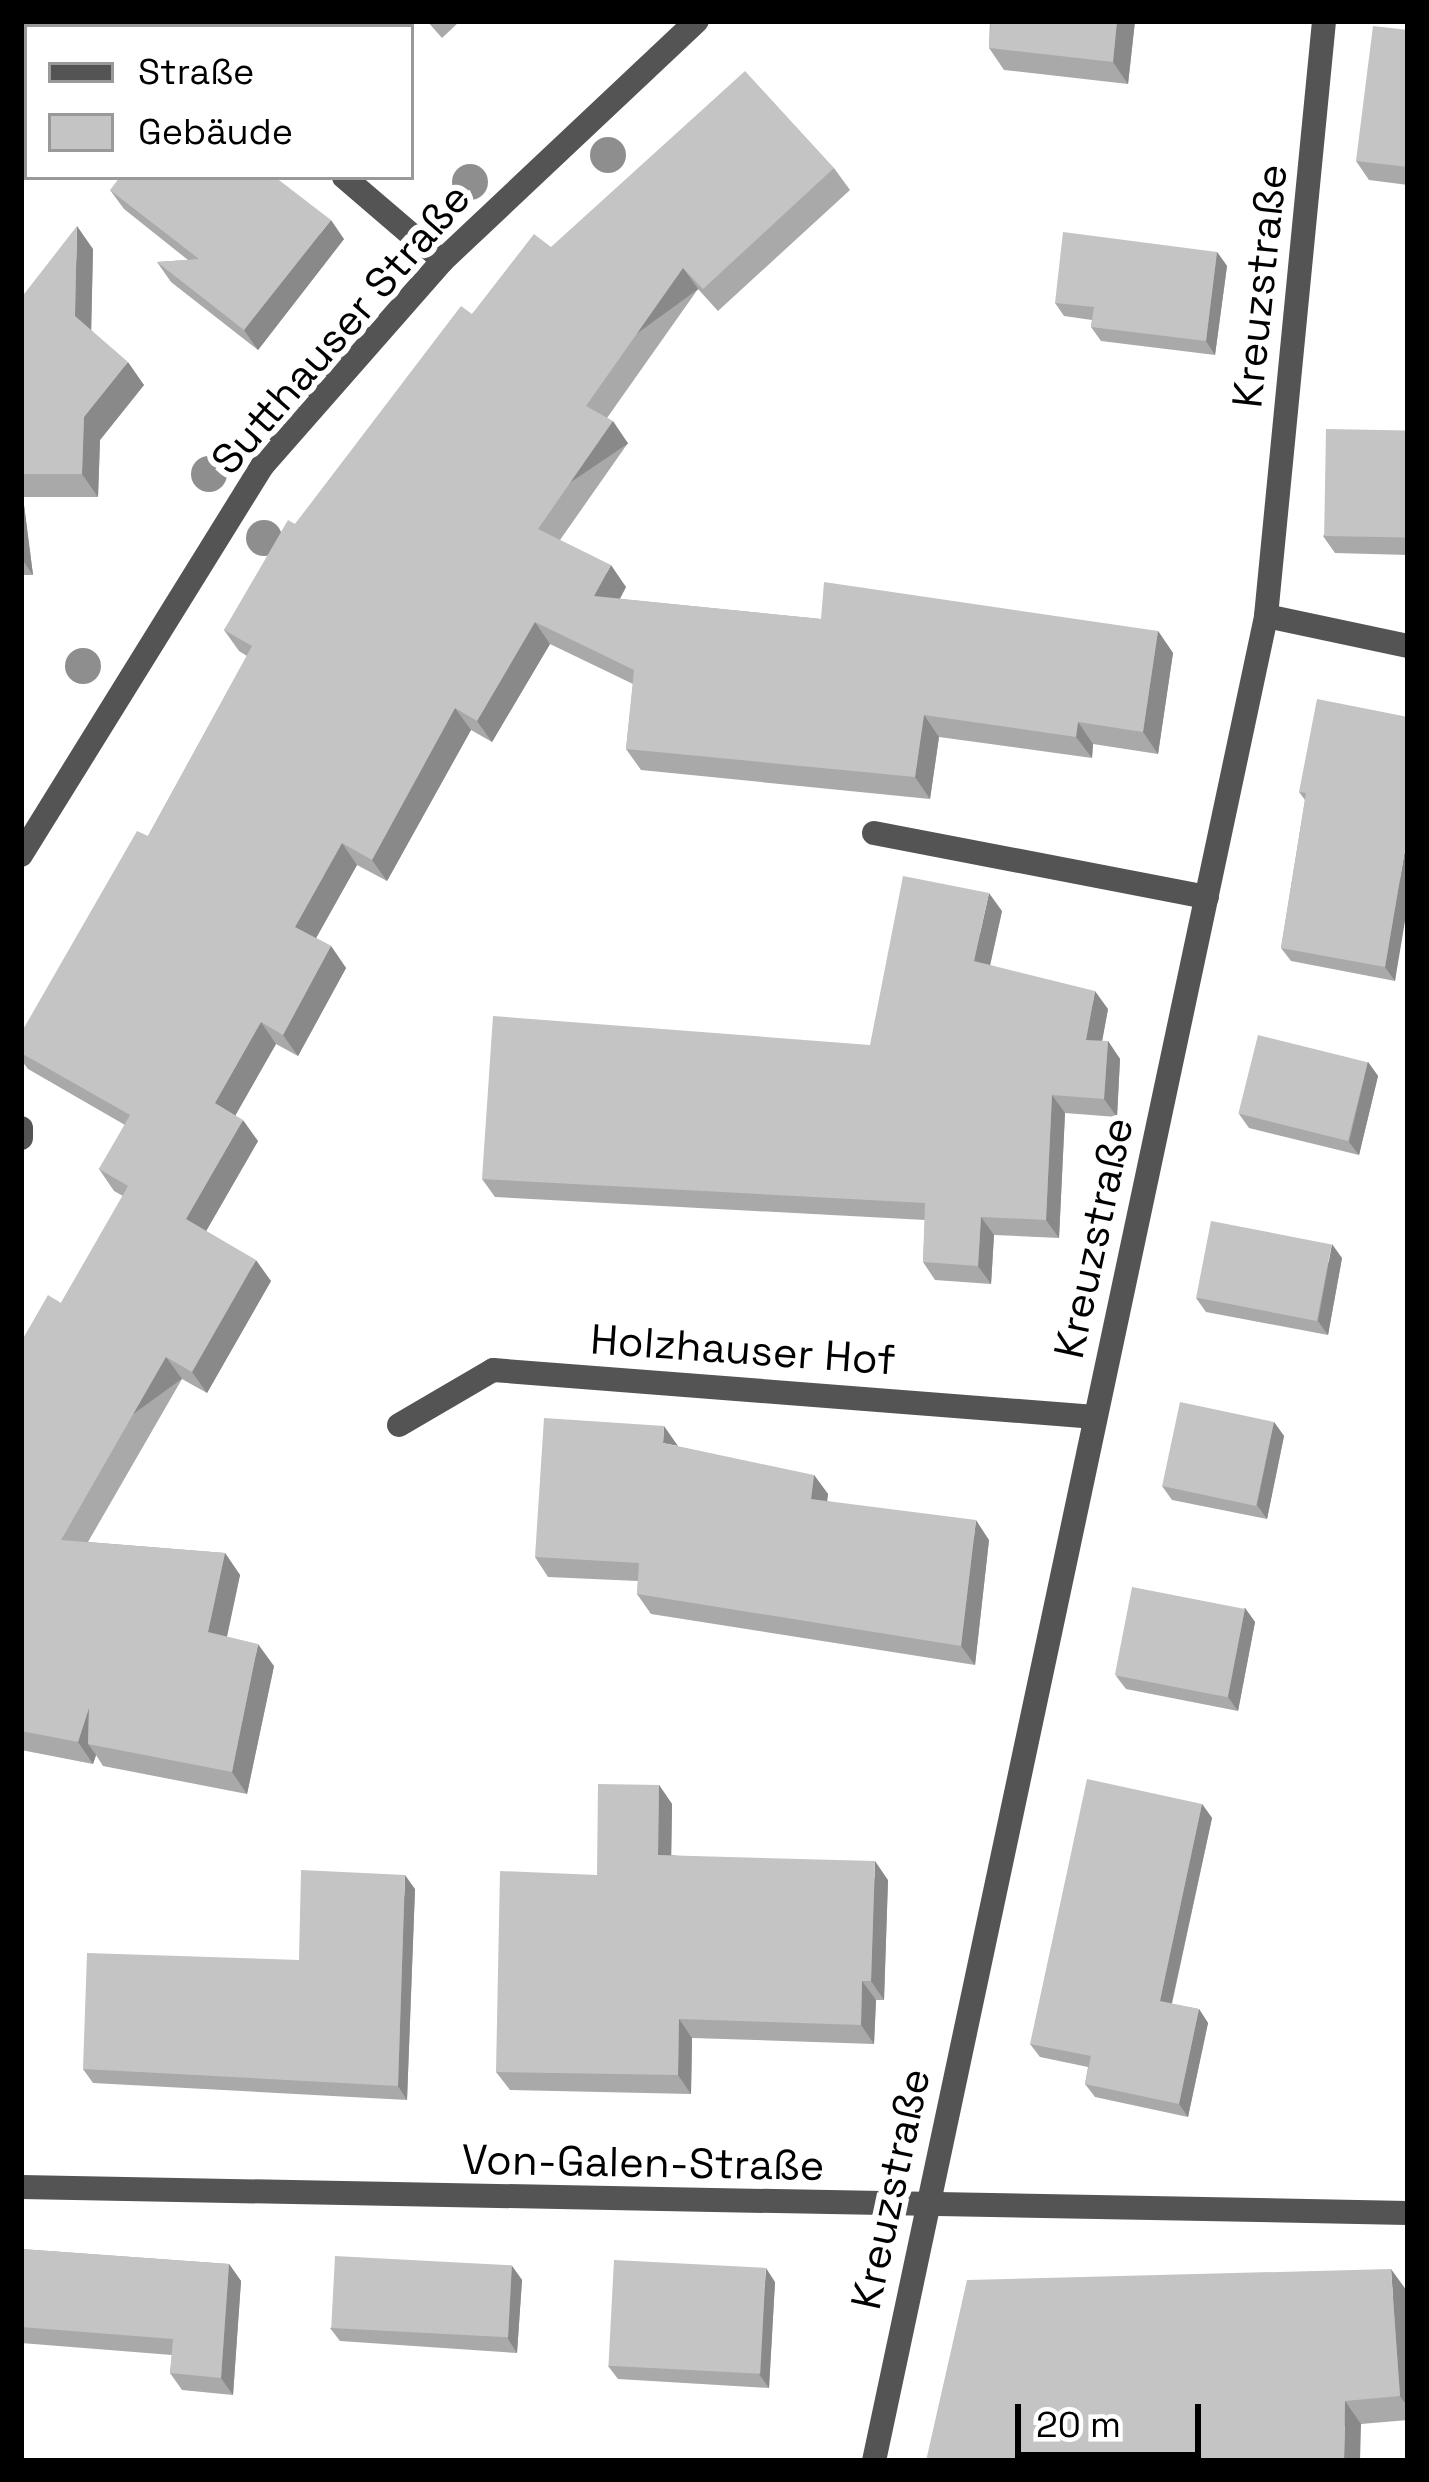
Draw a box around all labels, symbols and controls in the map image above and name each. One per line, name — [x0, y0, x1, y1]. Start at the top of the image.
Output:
legend — [24, 24, 414, 180]
text: Straße — [138, 49, 254, 95]
text: Gebäude — [138, 109, 293, 155]
street label: Kreuzstraße — [1222, 162, 1298, 410]
street label: Sutthauser Straße — [201, 173, 481, 485]
street label: Kreuzstraße — [1044, 1113, 1144, 1363]
street label: Holzhauser Hof — [589, 1314, 897, 1386]
street label: Kreuzstraße — [841, 2064, 941, 2314]
street label: Von-Galen-Straße — [461, 2135, 825, 2191]
scale bar — [1021, 2380, 1207, 2454]
text: 20 m — [1036, 2402, 1121, 2448]

